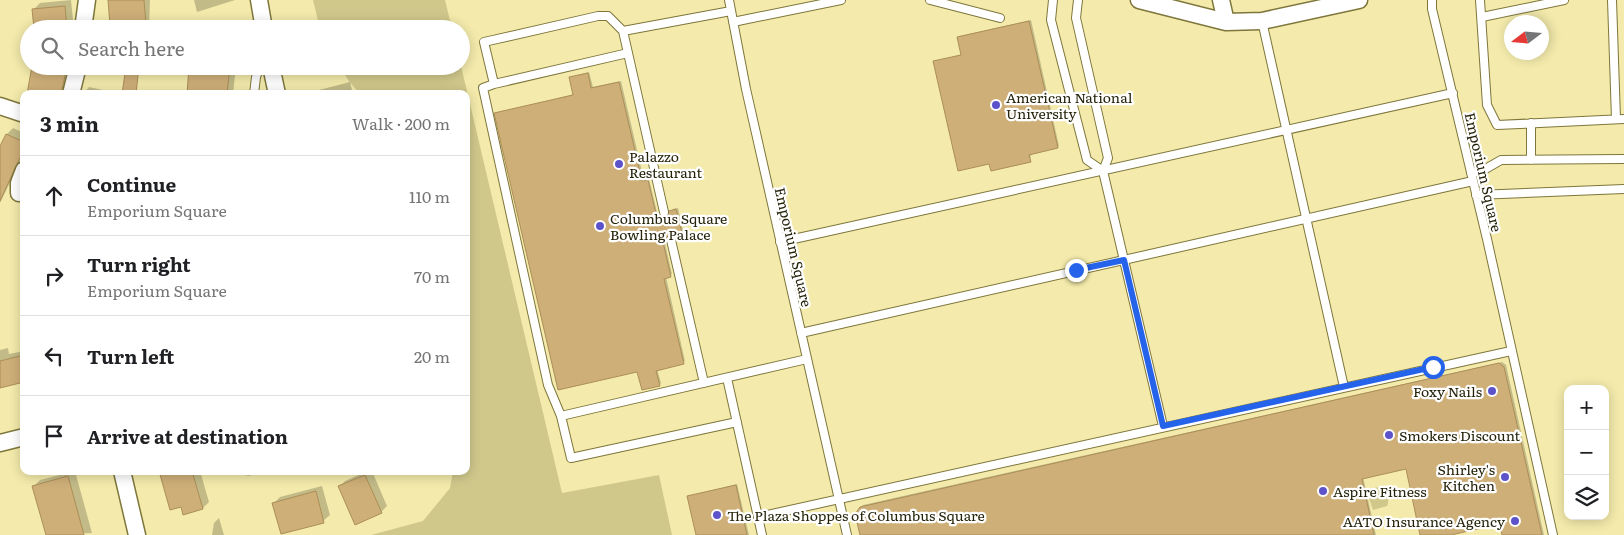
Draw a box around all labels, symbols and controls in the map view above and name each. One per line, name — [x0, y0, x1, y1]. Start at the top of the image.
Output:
north arrow — [1504, 15, 1549, 60]
search box — [20, 20, 470, 75]
icon: search — [38, 34, 66, 62]
text: Search here — [78, 34, 185, 62]
place label: American National University — [1006, 87, 1133, 123]
marker: American National University — [990, 99, 1002, 111]
text: 3 min — [40, 107, 99, 138]
street label: Emporium Square — [1461, 110, 1507, 234]
text: Walk · 200 m — [352, 111, 450, 135]
place label: Palazzo Restaurant — [629, 146, 702, 182]
marker: Palazzo Restaurant — [613, 158, 625, 170]
text: Continue — [87, 170, 176, 198]
icon: ahead — [40, 182, 68, 210]
text: 110 m — [409, 184, 450, 208]
street label: Emporium Square — [771, 185, 817, 309]
text: Emporium Square — [87, 198, 227, 222]
place label: Columbus Square Bowling Palace — [610, 208, 727, 244]
marker: Columbus Square Bowling Palace — [594, 220, 606, 232]
text: Turn right — [87, 250, 191, 278]
route end — [1065, 259, 1088, 282]
icon: right — [40, 262, 68, 290]
text: 70 m — [414, 264, 450, 288]
text: Emporium Square — [87, 278, 227, 302]
icon: left — [40, 342, 68, 370]
text: Turn left — [87, 342, 174, 370]
text: 20 m — [414, 344, 450, 368]
route start — [1422, 356, 1445, 379]
place label: Foxy Nails — [1413, 381, 1482, 401]
marker: Foxy Nails — [1486, 385, 1498, 397]
map controls — [1564, 385, 1609, 520]
button: + — [1564, 385, 1609, 430]
icon: arrive — [40, 422, 68, 450]
text: Arrive at destination — [87, 422, 288, 450]
place label: Smokers Discount — [1399, 425, 1521, 445]
marker: Smokers Discount — [1383, 429, 1395, 441]
button: − — [1564, 430, 1609, 475]
place label: Shirley's Kitchen — [1437, 459, 1495, 495]
marker: Shirley's Kitchen — [1499, 471, 1511, 483]
button: layers — [1564, 475, 1609, 520]
place label: Aspire Fitness — [1333, 481, 1427, 501]
marker: Aspire Fitness — [1317, 485, 1329, 497]
place label: The Plaza Shoppes of Columbus Square — [727, 505, 985, 525]
marker: The Plaza Shoppes of Columbus Square — [711, 509, 723, 521]
place label: AATO Insurance Agency — [1343, 511, 1506, 531]
marker: AATO Insurance Agency — [1509, 515, 1521, 527]

